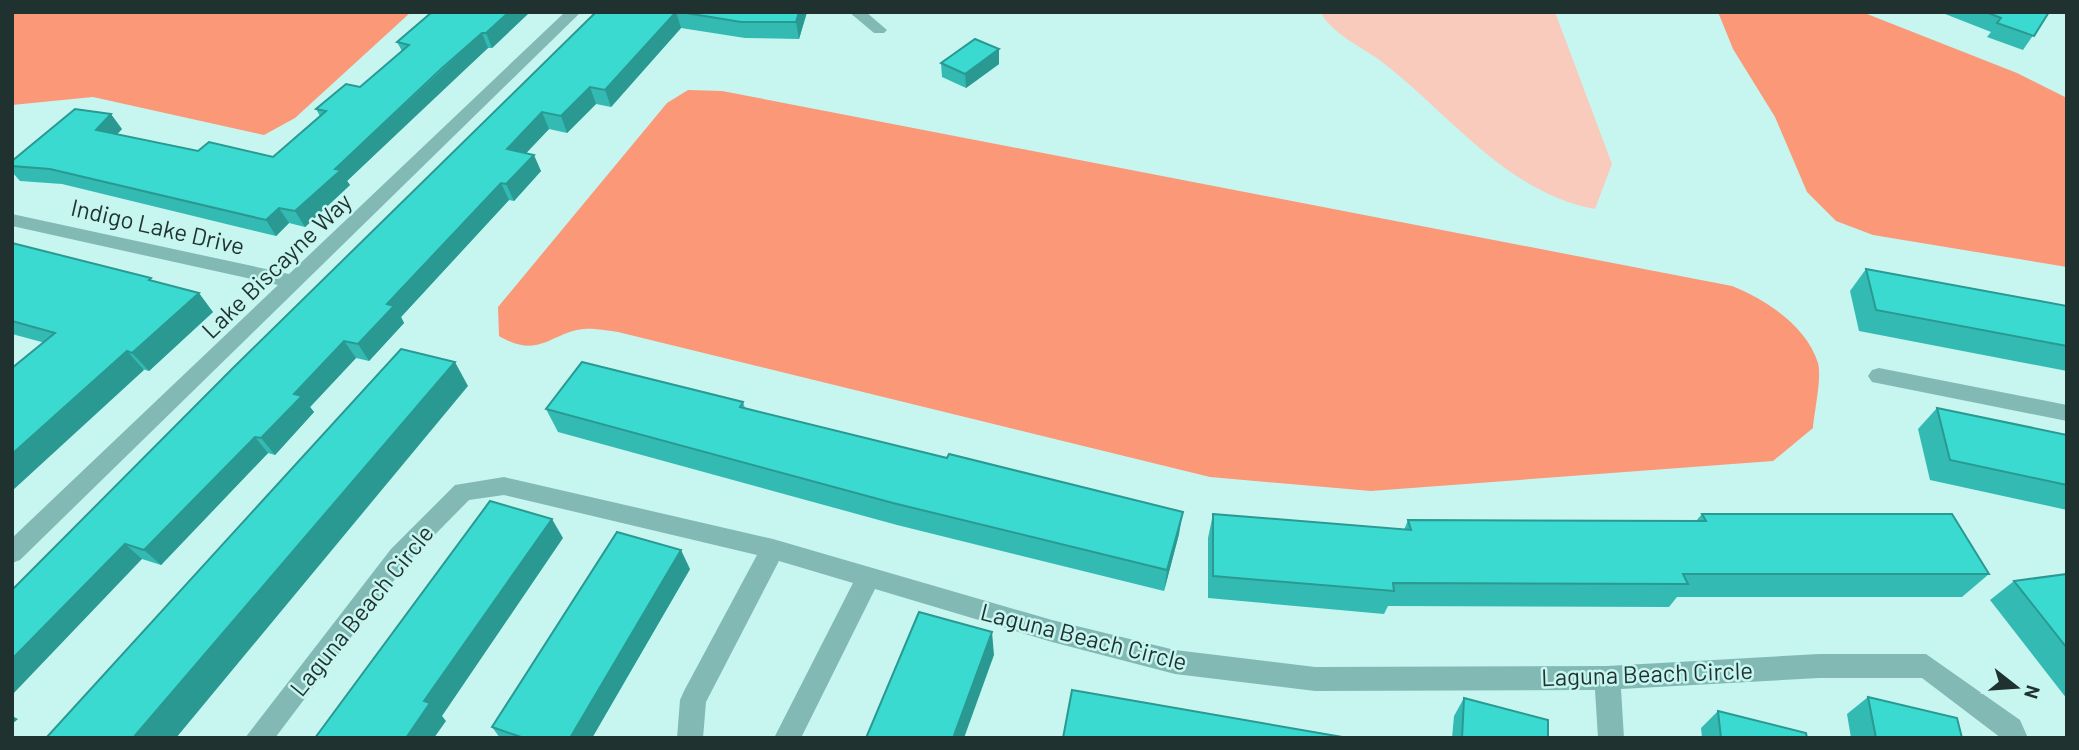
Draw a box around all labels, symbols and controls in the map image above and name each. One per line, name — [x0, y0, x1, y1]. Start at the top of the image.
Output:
street label: Lake Biscayne Way — [195, 186, 357, 344]
street label: Indigo Lake Drive — [68, 192, 248, 260]
street label: Laguna Beach Circle — [283, 519, 439, 701]
street label: Laguna Beach Circle — [978, 596, 1190, 676]
north arrow — [1981, 652, 2051, 722]
street label: Laguna Beach Circle — [1541, 655, 1753, 691]
text: N — [2020, 683, 2046, 702]

